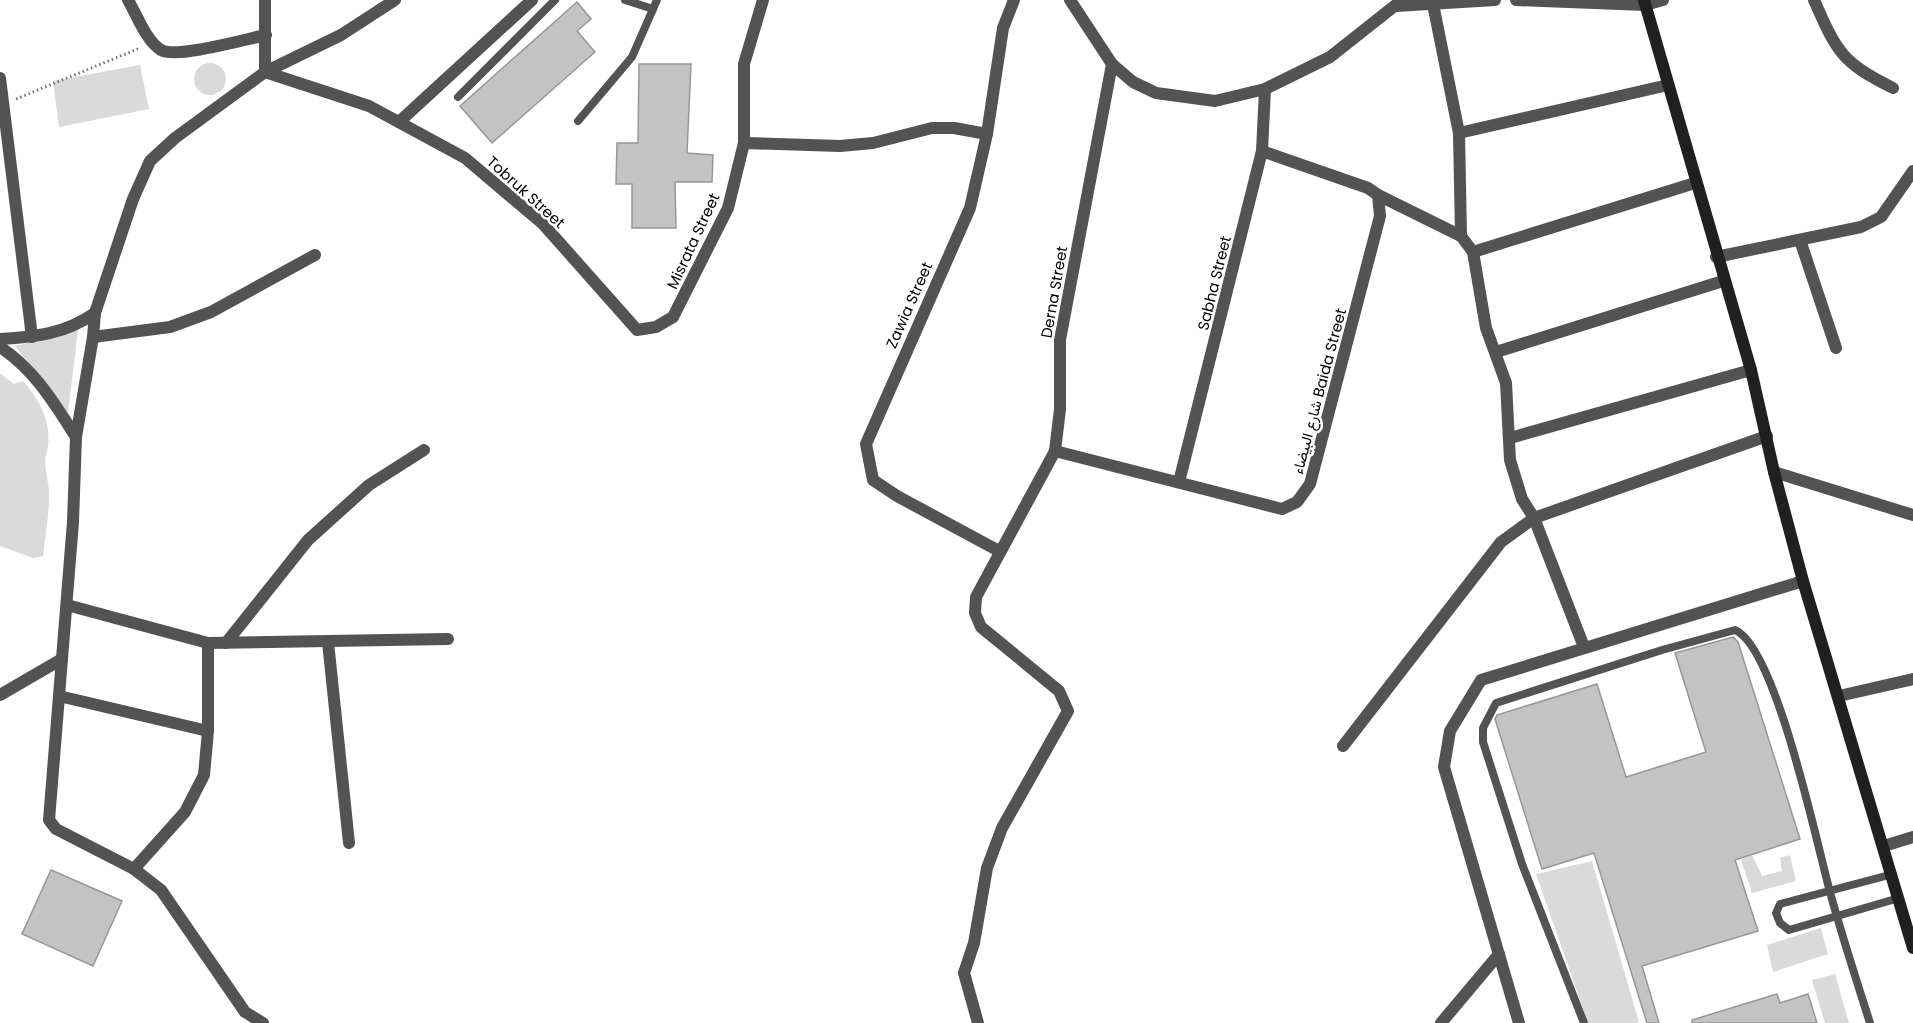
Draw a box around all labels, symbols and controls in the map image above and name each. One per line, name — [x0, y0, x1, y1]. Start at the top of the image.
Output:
street label: Tobruk Street — [482, 151, 570, 233]
street label: Misrata Street — [662, 190, 724, 292]
street label: Sabha Street — [1192, 234, 1236, 332]
street label: Derna Street — [1036, 244, 1072, 340]
street label: Zawia Street — [881, 259, 937, 351]
street label: شارع البيضاء Baida Street — [1287, 306, 1352, 476]

